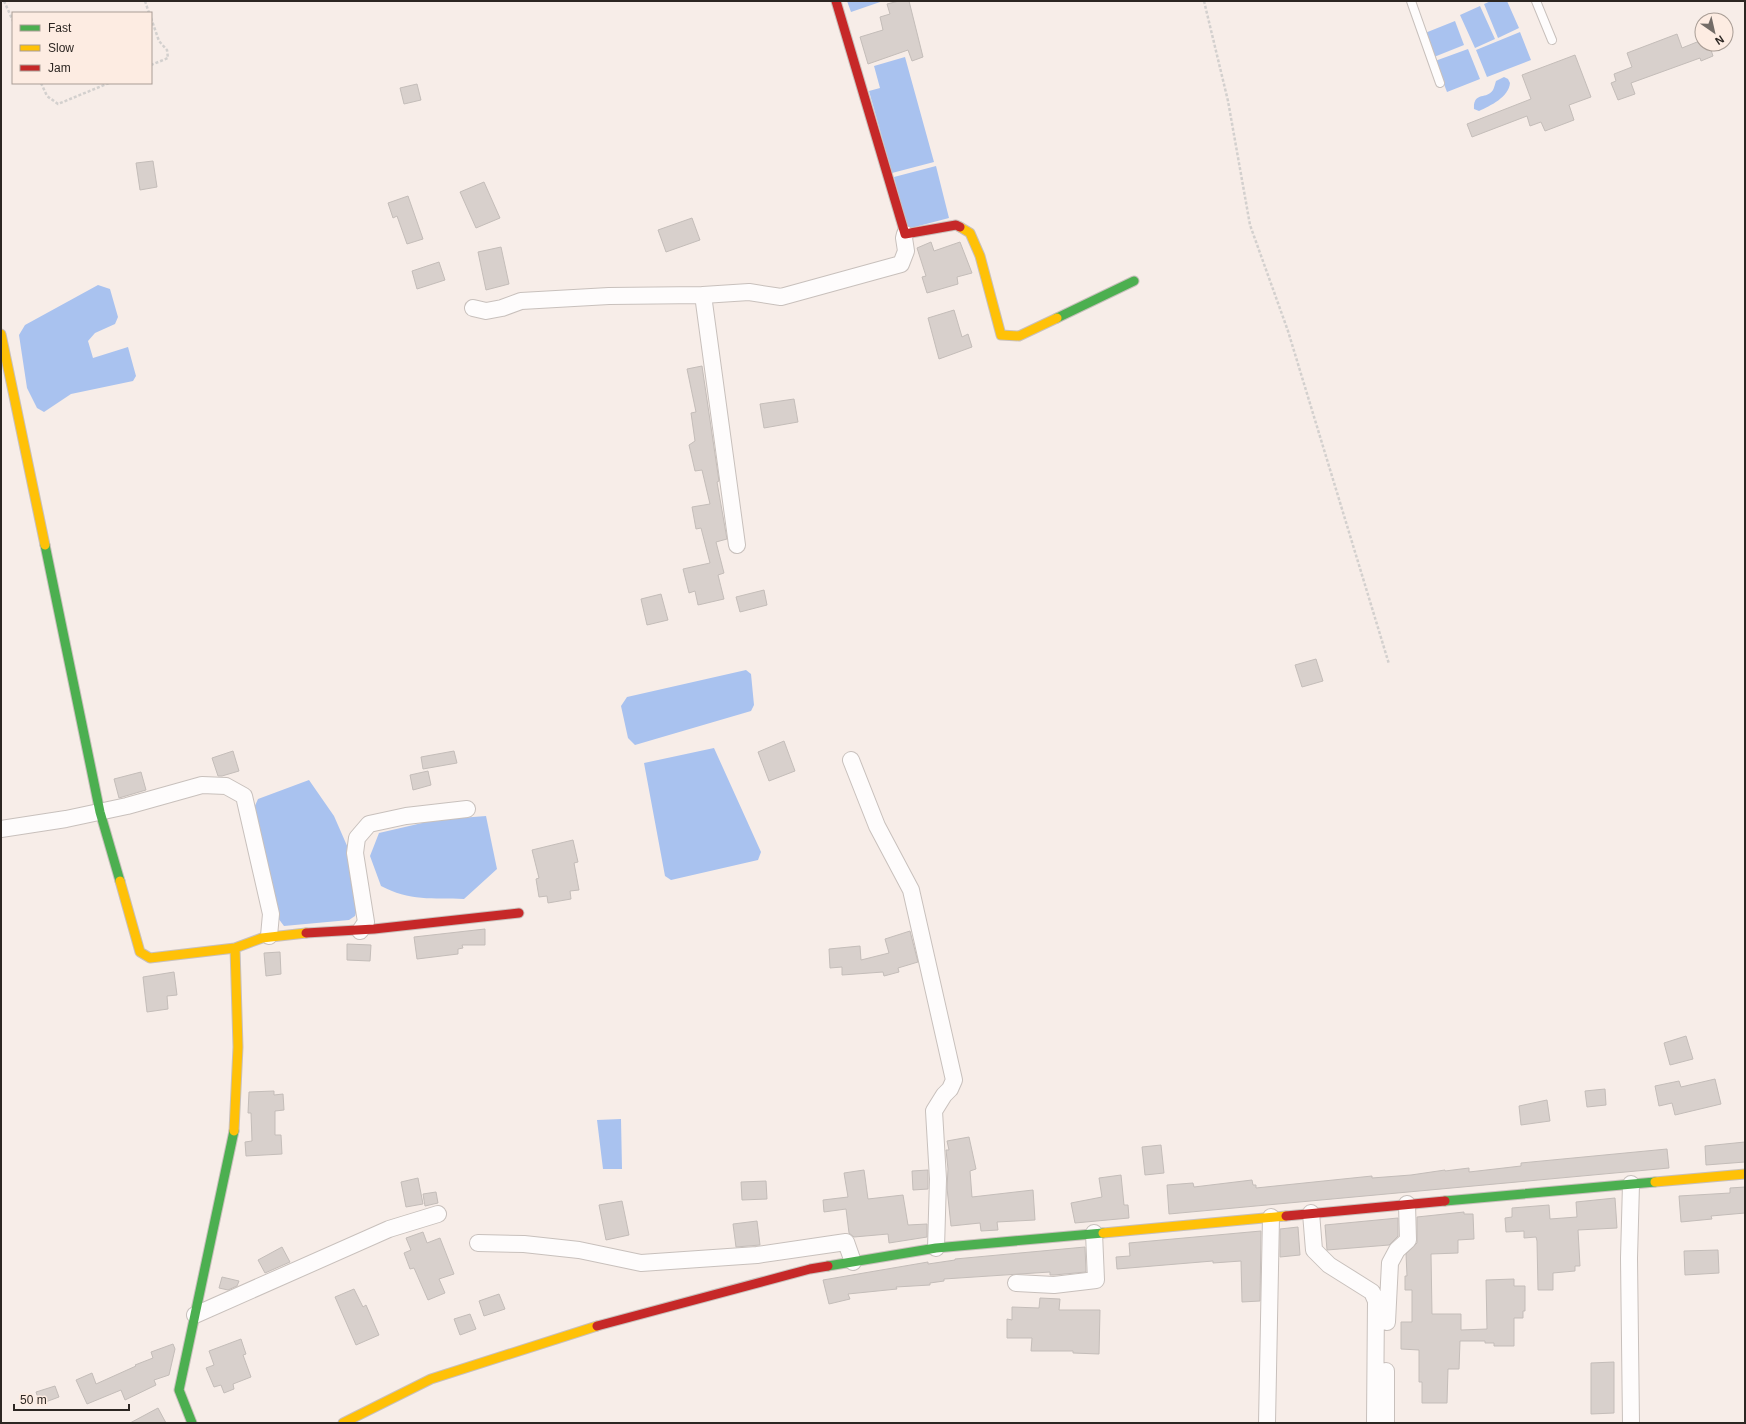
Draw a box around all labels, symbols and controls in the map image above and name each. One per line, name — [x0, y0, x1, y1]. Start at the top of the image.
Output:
legend — [12, 12, 152, 84]
north arrow — [1694, 12, 1734, 52]
text: Fast — [48, 21, 72, 35]
text: N — [1713, 33, 1726, 48]
text: Slow — [48, 41, 74, 55]
text: Jam — [48, 61, 71, 75]
scale bar — [14, 1386, 129, 1412]
text: 50 m — [20, 1393, 47, 1407]

